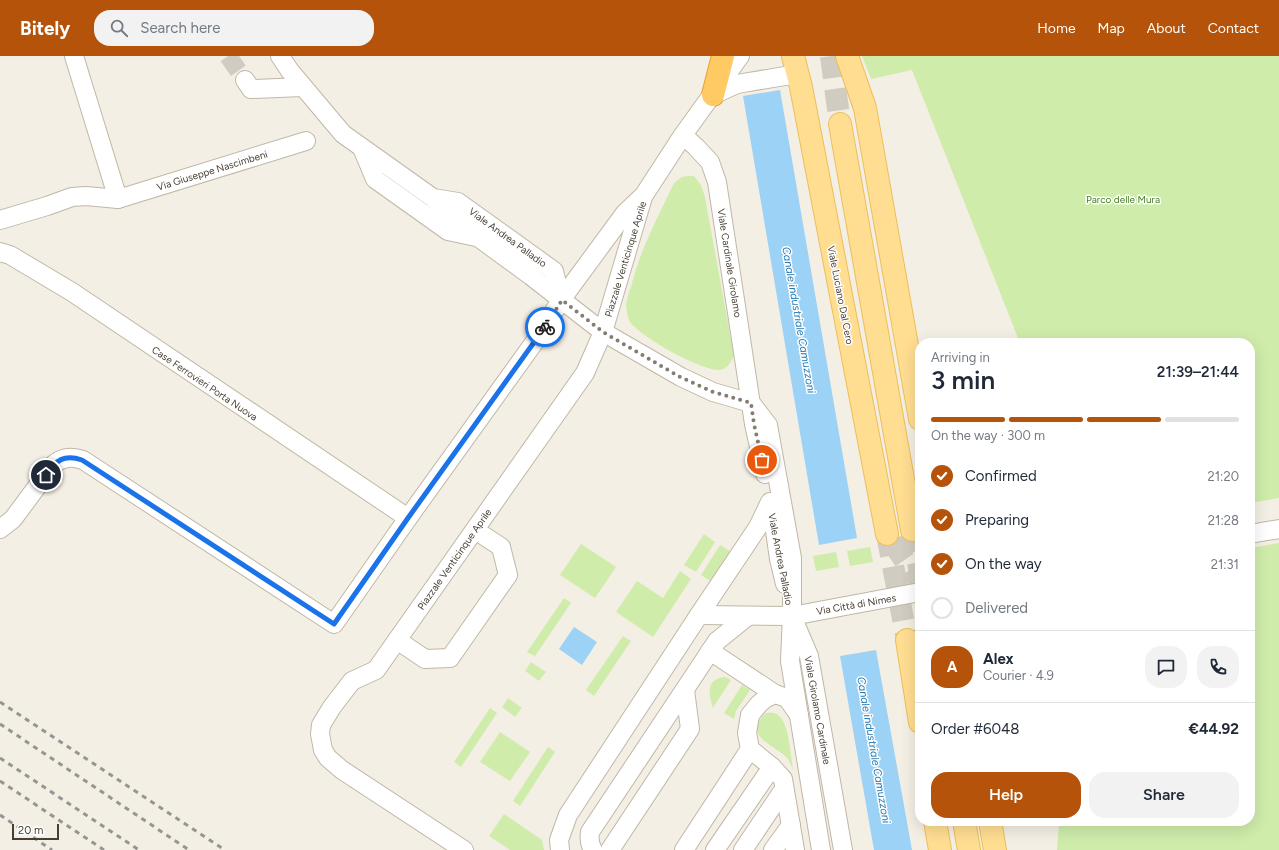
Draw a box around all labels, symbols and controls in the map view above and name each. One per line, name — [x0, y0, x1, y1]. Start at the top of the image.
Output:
search box — [94, 10, 374, 46]
text: Bitely — [20, 17, 70, 40]
icon: search — [108, 17, 130, 39]
text: Search here — [140, 19, 220, 37]
text: Home — [1037, 20, 1076, 37]
text: Map — [1098, 20, 1125, 37]
text: About — [1147, 20, 1186, 37]
text: Contact — [1208, 20, 1259, 37]
street label: Via Giuseppe Nascimbeni — [155, 147, 269, 194]
park label: Parco delle Mura — [1086, 193, 1160, 206]
street label: Piazzale Venticinque Aprile — [602, 199, 649, 319]
street label: Viale Andrea Palladio — [466, 205, 549, 270]
street label: Viale Cardinale Girolamo — [714, 208, 745, 319]
street label: Viale Luciano Dal Cero — [825, 245, 857, 346]
water label: Canale industriale Camuzzoni — [779, 246, 818, 395]
courier — [525, 307, 565, 347]
icon: bike — [534, 316, 556, 338]
street label: Case Ferrovieri Porta Nuova — [149, 343, 260, 424]
text: Arriving in — [931, 350, 990, 365]
text: 21:39–21:44 — [1157, 363, 1239, 381]
text: 3 min — [931, 364, 995, 396]
text: On the way · 300 m — [931, 428, 1045, 443]
pin — [745, 443, 779, 477]
icon: bag — [751, 449, 773, 471]
pin — [29, 458, 63, 492]
icon: home — [35, 464, 57, 486]
icon: check — [931, 465, 953, 487]
text: Confirmed — [965, 467, 1037, 485]
text: 21:20 — [1207, 469, 1239, 484]
street label: Piazzale Venticinque Aprile — [415, 506, 495, 612]
icon: check — [931, 509, 953, 531]
text: Preparing — [965, 511, 1029, 529]
street label: Viale Andrea Palladio — [765, 512, 796, 606]
text: 21:28 — [1208, 513, 1239, 528]
icon: check — [931, 553, 953, 575]
text: On the way — [965, 555, 1042, 573]
text: 21:31 — [1211, 557, 1239, 572]
street label: Via Città di Nimes — [815, 591, 897, 618]
text: Delivered — [965, 599, 1028, 617]
button: chat — [1145, 646, 1187, 688]
button: phone — [1197, 646, 1239, 688]
text: Alex — [983, 650, 1013, 668]
street label: Viale Girolamo Cardinale — [802, 655, 834, 766]
text: A — [947, 658, 957, 676]
text: Courier · 4.9 — [983, 668, 1054, 683]
water label: Canale industriale Camuzzoni — [854, 676, 893, 825]
text: Order #6048 — [931, 720, 1020, 738]
text: €44.92 — [1188, 720, 1239, 738]
button: Help — [931, 772, 1081, 818]
button: Share — [1089, 772, 1239, 818]
scale bar — [12, 822, 59, 841]
text: 20 m — [18, 824, 43, 837]

